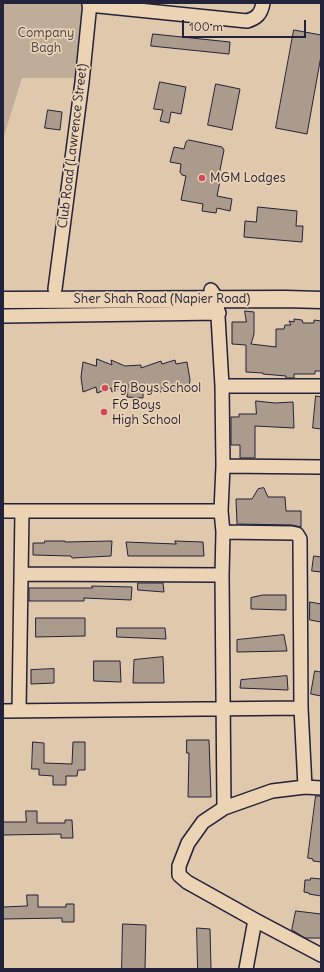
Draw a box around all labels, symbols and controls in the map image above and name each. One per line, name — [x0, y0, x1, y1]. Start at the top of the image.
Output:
scale bar — [184, 12, 308, 38]
text: 100 m — [189, 19, 223, 34]
park label: Company Bagh — [18, 25, 74, 56]
street label: Club Road (Lawrence Street) — [55, 63, 91, 229]
place label: MGM Lodges — [210, 170, 286, 186]
marker: MGM Lodges — [197, 173, 207, 183]
street label: Sher Shah Road (Napier Road) — [74, 291, 250, 307]
place label: Fg Boys School — [113, 380, 201, 396]
marker: Fg Boys School — [100, 383, 110, 393]
place label: FG Boys High School — [112, 397, 181, 428]
marker: FG Boys High School — [99, 407, 109, 417]

